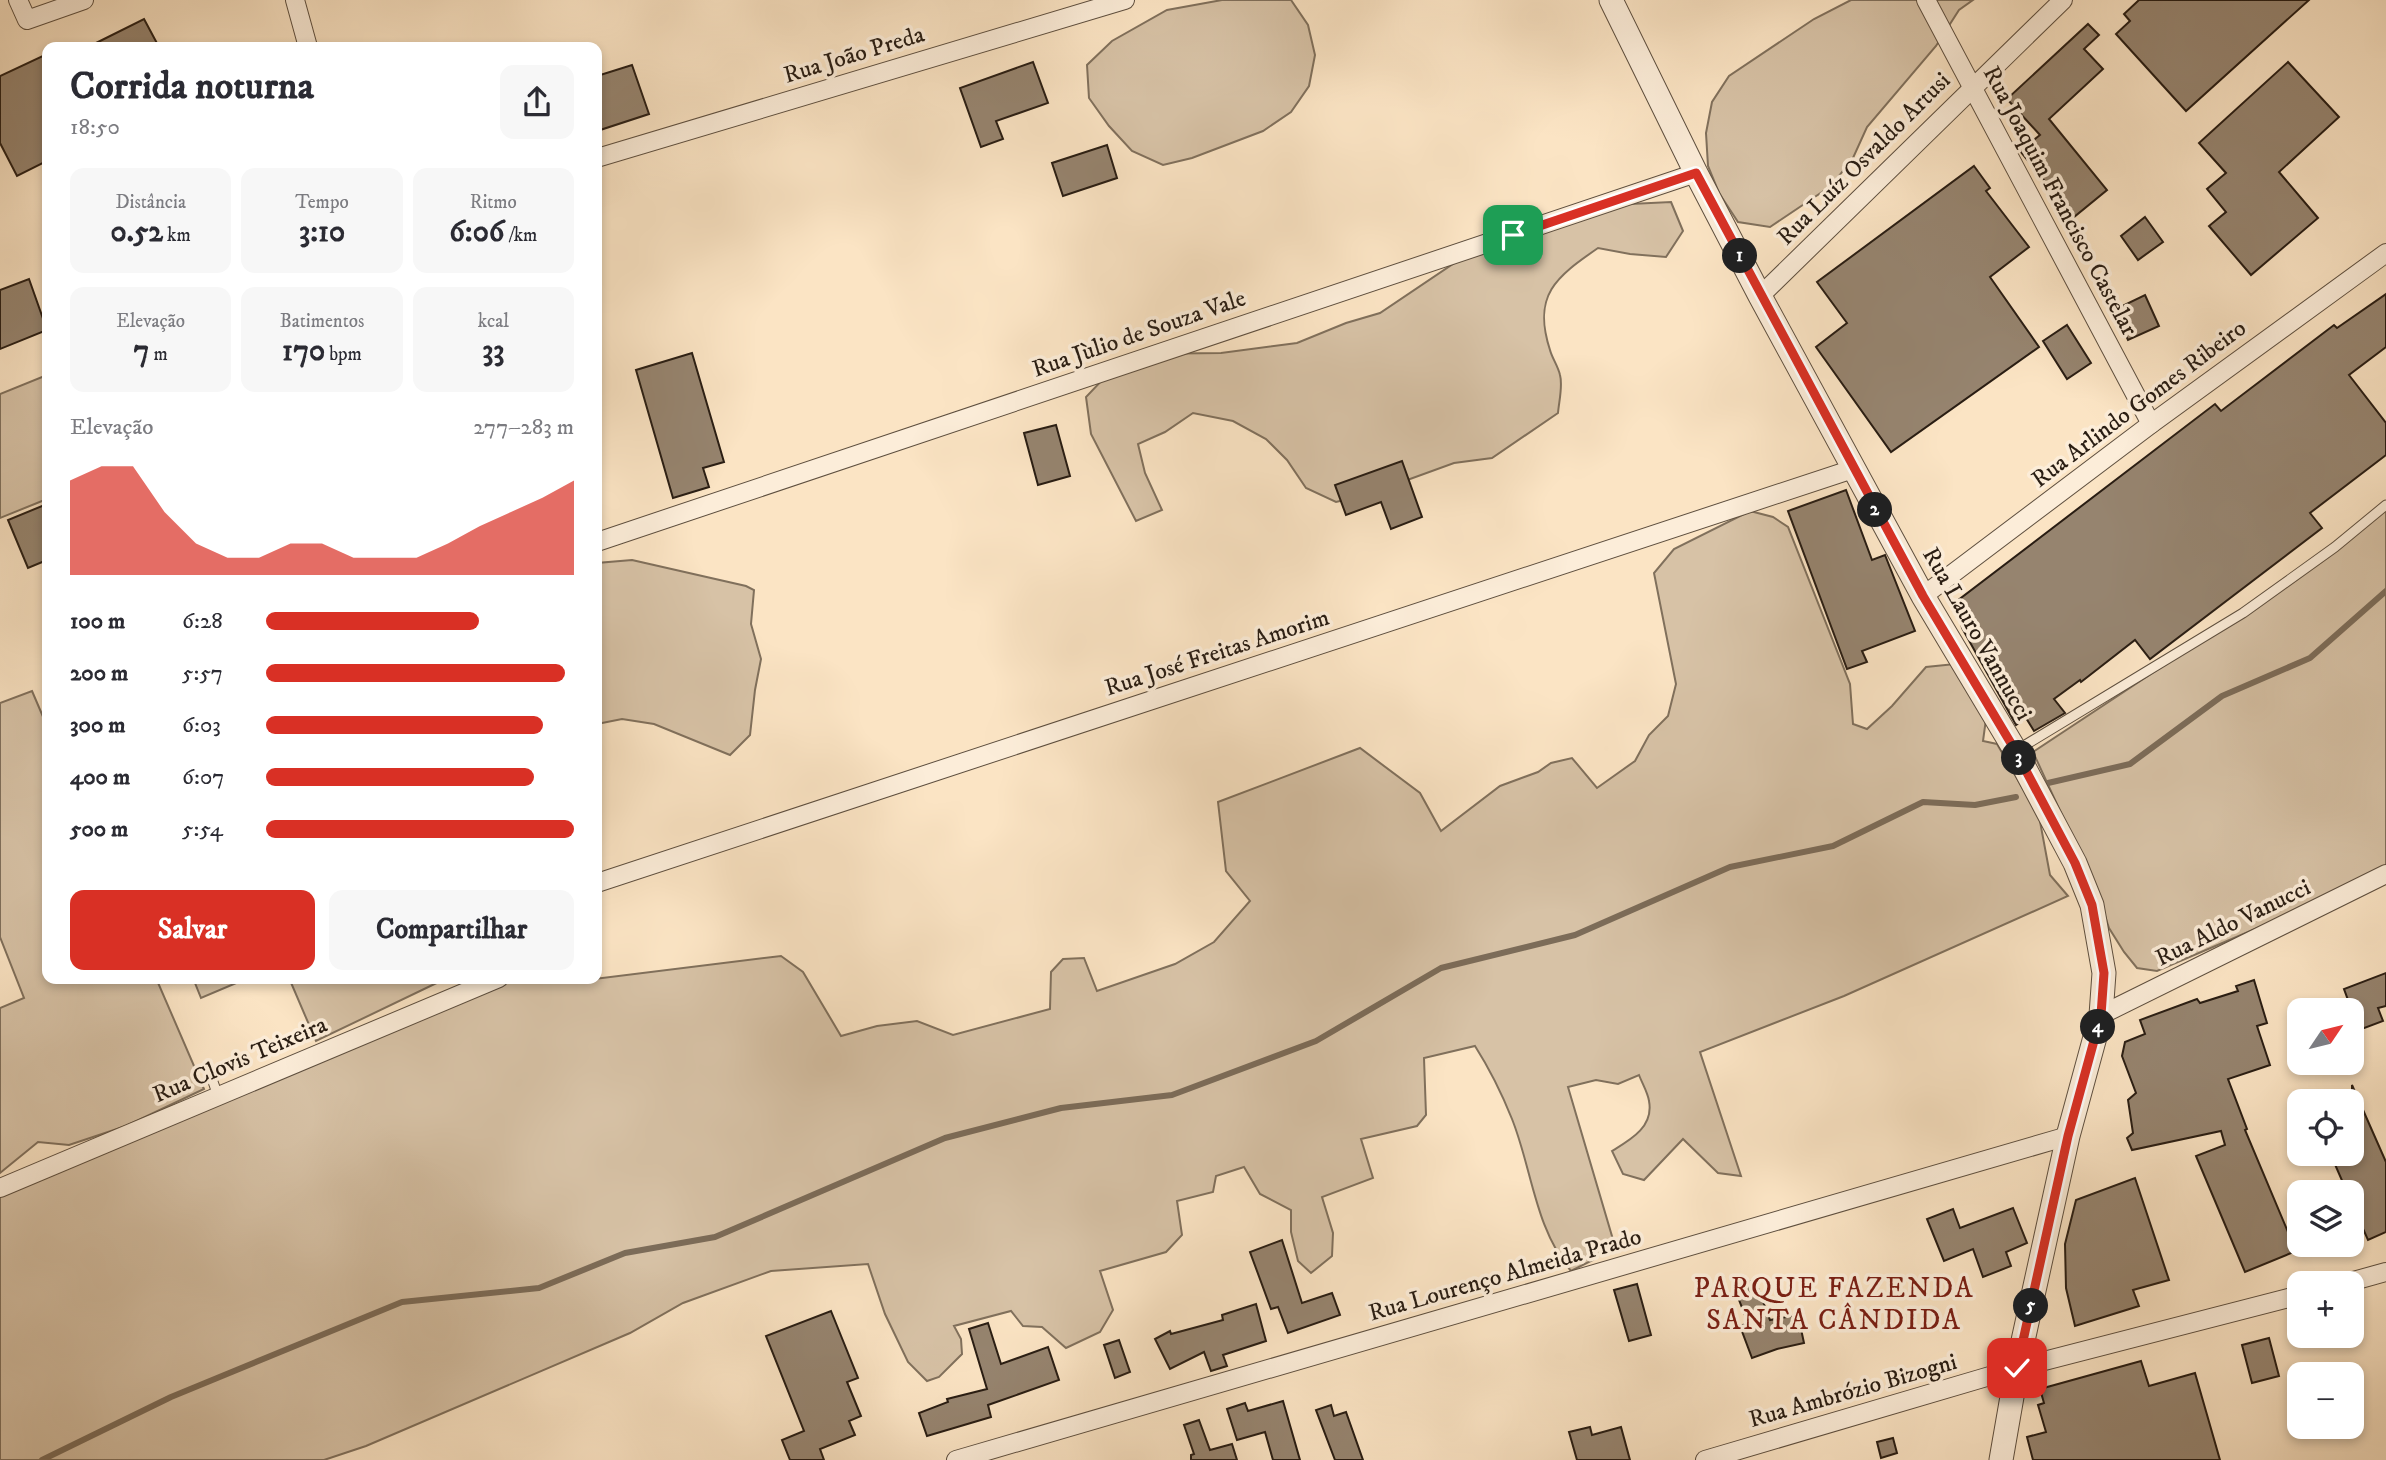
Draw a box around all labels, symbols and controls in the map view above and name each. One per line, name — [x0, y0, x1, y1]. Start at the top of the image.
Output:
street label: Rua João Preda — [780, 19, 929, 91]
street label: Rua Joaquim Francisco Castelar — [1976, 61, 2144, 341]
text: Corrida noturna — [70, 63, 314, 111]
button: share — [500, 65, 574, 139]
street label: Rua Luíz Osvaldo Artusi — [1771, 66, 1957, 252]
text: 18:50 — [70, 113, 120, 142]
text: Distância — [115, 191, 186, 214]
text: Tempo — [295, 191, 349, 214]
text: Ritmo — [470, 191, 517, 214]
pin — [1483, 205, 1543, 265]
text: 0.52 — [111, 214, 163, 251]
text: 3:10 — [299, 214, 345, 251]
text: 6:06 — [449, 214, 504, 251]
icon: arrive — [1494, 216, 1532, 254]
text: km — [163, 224, 191, 247]
text: /km — [504, 224, 537, 247]
pin: 1 — [1722, 238, 1758, 274]
text: 1 — [1736, 244, 1743, 267]
street label: Rua Jùlio de Souza Vale — [1028, 283, 1250, 385]
text: Elevação — [116, 310, 185, 333]
text: Batimentos — [280, 310, 364, 333]
text: kcal — [478, 310, 509, 333]
street label: Rua Arlindo Gomes Ribeiro — [2026, 313, 2252, 495]
text: 7 — [134, 333, 149, 370]
text: 170 — [282, 333, 325, 370]
text: 33 — [482, 333, 505, 370]
text: m — [149, 343, 168, 366]
text: bpm — [325, 343, 362, 366]
text: Elevação — [70, 413, 153, 442]
text: 277–283 m — [473, 413, 574, 442]
pin: 2 — [1857, 492, 1892, 528]
text: 2 — [1870, 498, 1879, 521]
street label: Rua Lauro Vannucci — [1915, 542, 2039, 726]
street label: Rua José Freitas Amorim — [1101, 603, 1333, 703]
text: 100 m — [70, 607, 125, 636]
text: 6:28 — [182, 607, 223, 636]
text: 200 m — [70, 659, 128, 688]
text: 5:57 — [182, 659, 223, 688]
text: 300 m — [70, 711, 126, 740]
text: 6:03 — [182, 711, 221, 740]
pin: 3 — [2002, 740, 2036, 776]
text: 3 — [2015, 746, 2022, 769]
text: 400 m — [70, 763, 130, 792]
text: 6:07 — [182, 763, 224, 792]
text: 500 m — [70, 815, 128, 844]
text: 5:54 — [182, 815, 223, 844]
street label: Rua Aldo Vanucci — [2151, 872, 2315, 974]
button: Salvar — [70, 890, 315, 970]
button: Compartilhar — [329, 890, 574, 970]
north arrow — [2287, 998, 2364, 1074]
map controls — [2287, 998, 2364, 1439]
street label: Rua Clovis Teixeira — [148, 1009, 332, 1110]
pin: 4 — [2080, 1010, 2116, 1044]
text: 4 — [2092, 1015, 2103, 1038]
button: locate — [2287, 1089, 2364, 1166]
button: layers — [2287, 1180, 2364, 1257]
street label: Rua Lourenço Almeida Prado — [1365, 1222, 1645, 1328]
district label: PARQUE FAZENDA SANTA CÂNDIDA — [1693, 1271, 1975, 1338]
button: + — [2287, 1271, 2364, 1348]
pin: 5 — [2014, 1288, 2048, 1324]
text: 5 — [2026, 1294, 2035, 1317]
pin — [1987, 1338, 2047, 1398]
street label: Rua Ambrózio Bizogni — [1746, 1347, 1960, 1435]
icon: check — [1998, 1349, 2036, 1387]
button: − — [2287, 1362, 2364, 1439]

